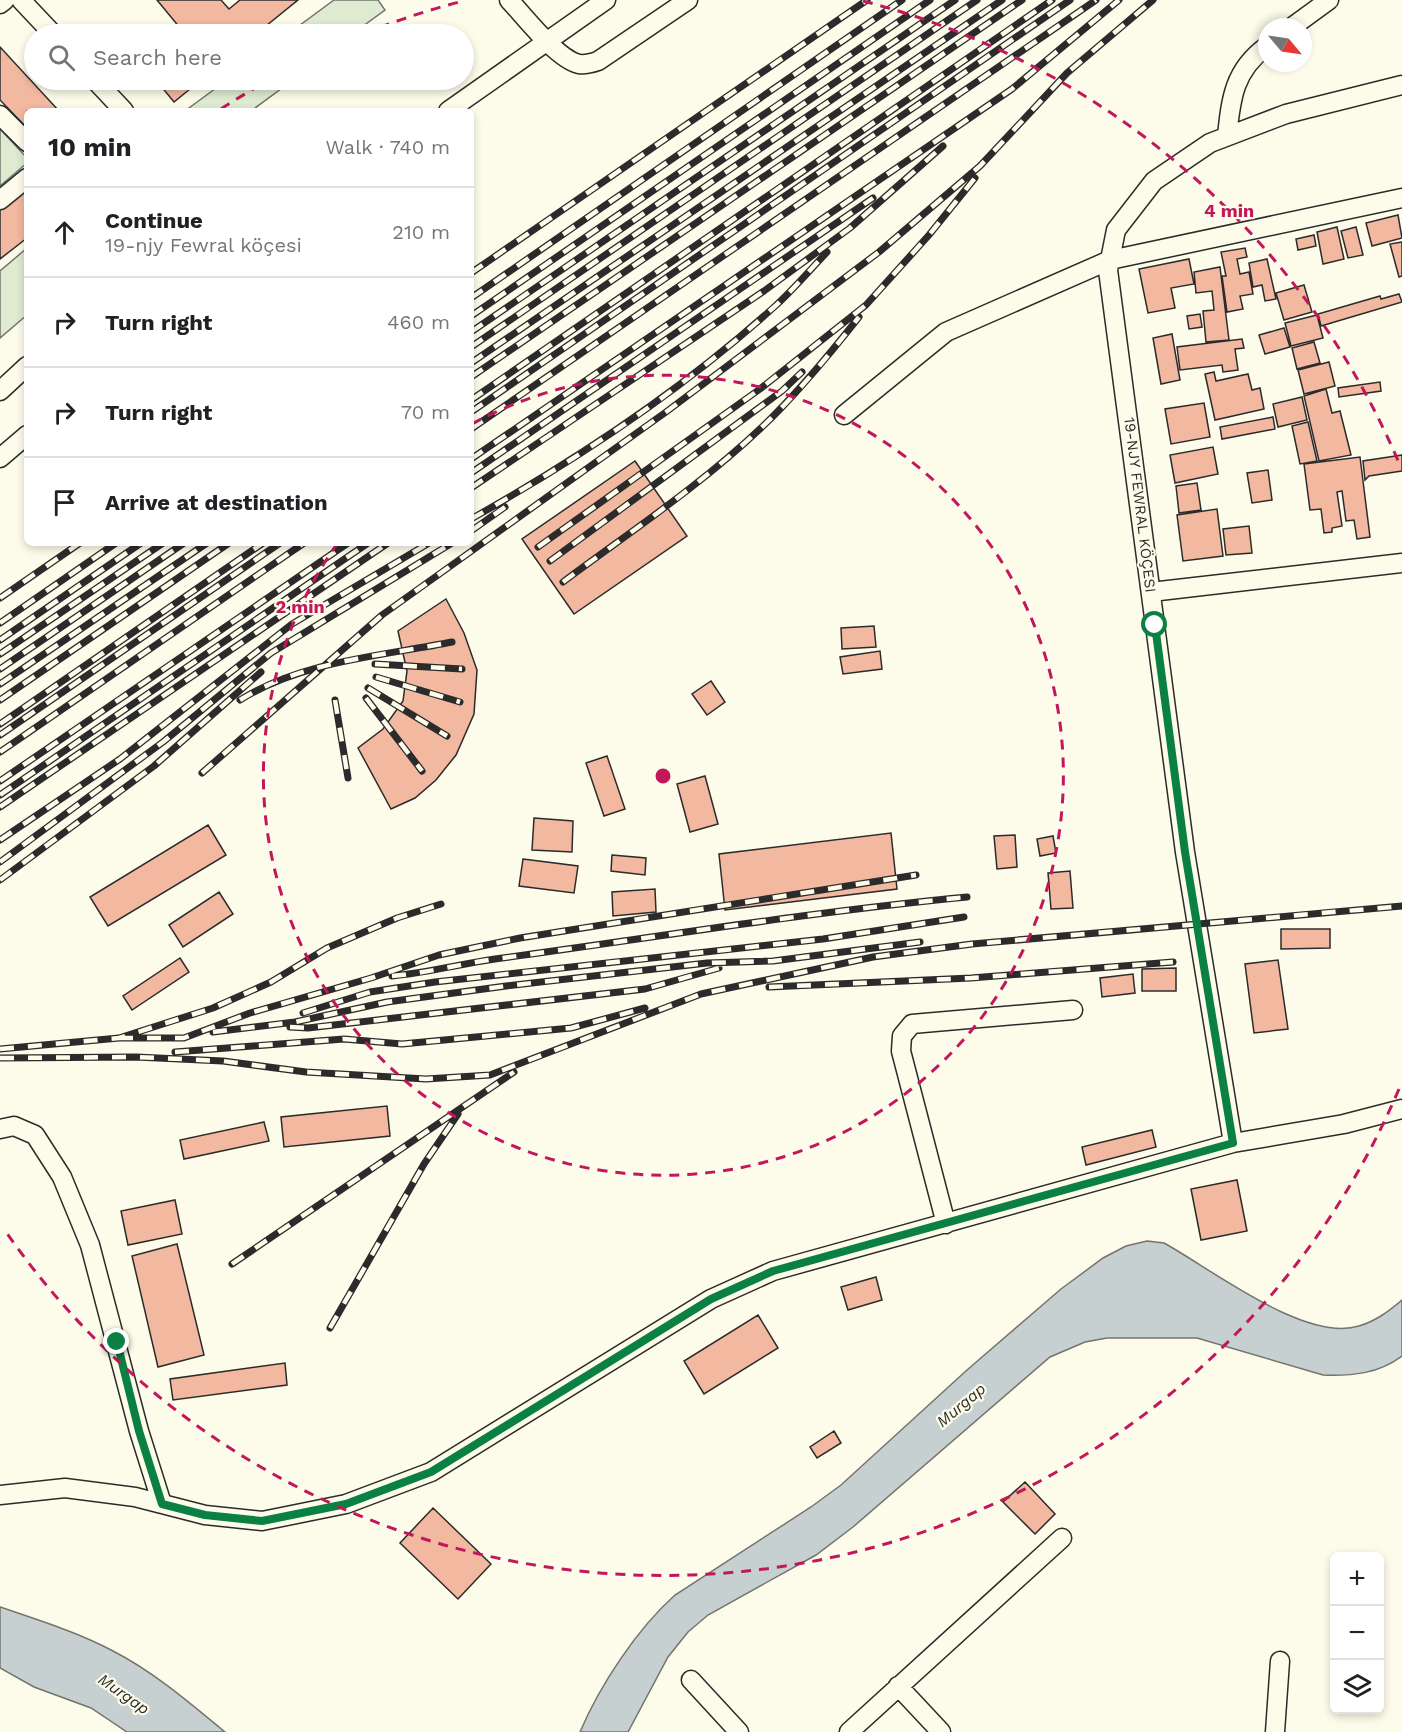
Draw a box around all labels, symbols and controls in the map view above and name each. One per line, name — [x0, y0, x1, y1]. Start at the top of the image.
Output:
north arrow — [1258, 18, 1312, 72]
search box — [24, 24, 474, 90]
icon: search — [45, 41, 78, 74]
text: Search here — [93, 45, 222, 70]
text: 10 min — [48, 132, 132, 162]
text: Walk · 740 m — [325, 135, 450, 159]
text: 4 min — [1204, 200, 1254, 221]
text: Continue — [105, 208, 203, 233]
icon: ahead — [48, 216, 81, 249]
text: 210 m — [392, 220, 450, 244]
text: 19-njy Fewral köçesi — [105, 233, 302, 257]
icon: right — [48, 306, 81, 339]
text: Turn right — [105, 310, 212, 335]
text: 460 m — [387, 310, 450, 334]
icon: right — [48, 396, 81, 429]
text: Turn right — [105, 400, 212, 425]
text: 70 m — [401, 400, 450, 424]
street label: 19-NJY FEWRAL KÖÇESI — [1120, 416, 1160, 594]
icon: arrive — [48, 486, 81, 519]
text: Arrive at destination — [105, 490, 328, 515]
text: 2 min — [275, 596, 325, 617]
route start — [1141, 611, 1167, 637]
centre of rings — [653, 766, 673, 786]
route end — [103, 1328, 129, 1354]
water label: Murgap — [933, 1379, 989, 1431]
map controls — [1330, 1552, 1384, 1714]
button: + — [1330, 1552, 1384, 1606]
button: − — [1330, 1606, 1384, 1660]
button: layers — [1330, 1660, 1384, 1714]
water label: Murgap — [95, 1670, 153, 1718]

